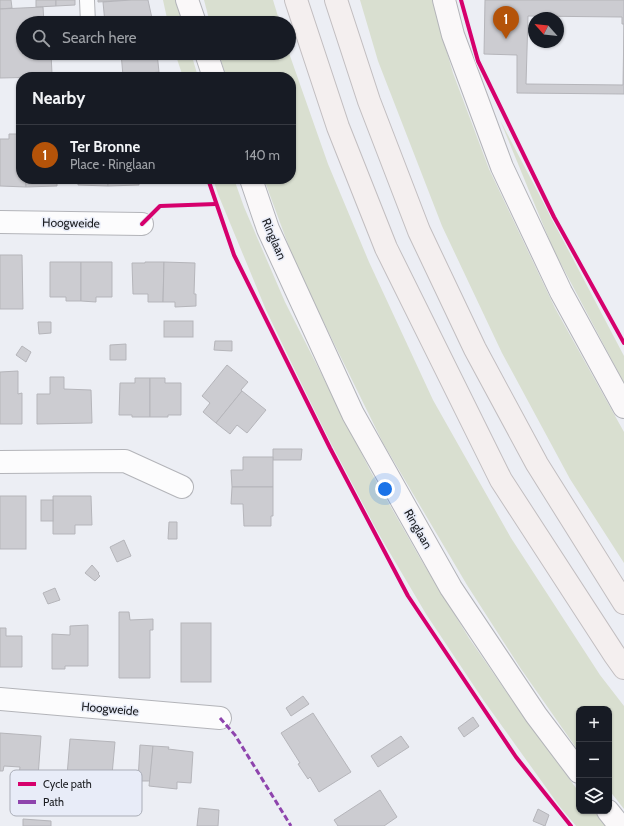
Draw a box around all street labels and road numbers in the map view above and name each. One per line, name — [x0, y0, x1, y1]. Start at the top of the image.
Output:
street label: Hoogweide — [42, 214, 100, 231]
street label: Ringlaan — [259, 216, 290, 262]
street label: Ringlaan — [401, 506, 436, 552]
street label: Hoogweide — [81, 699, 139, 718]

